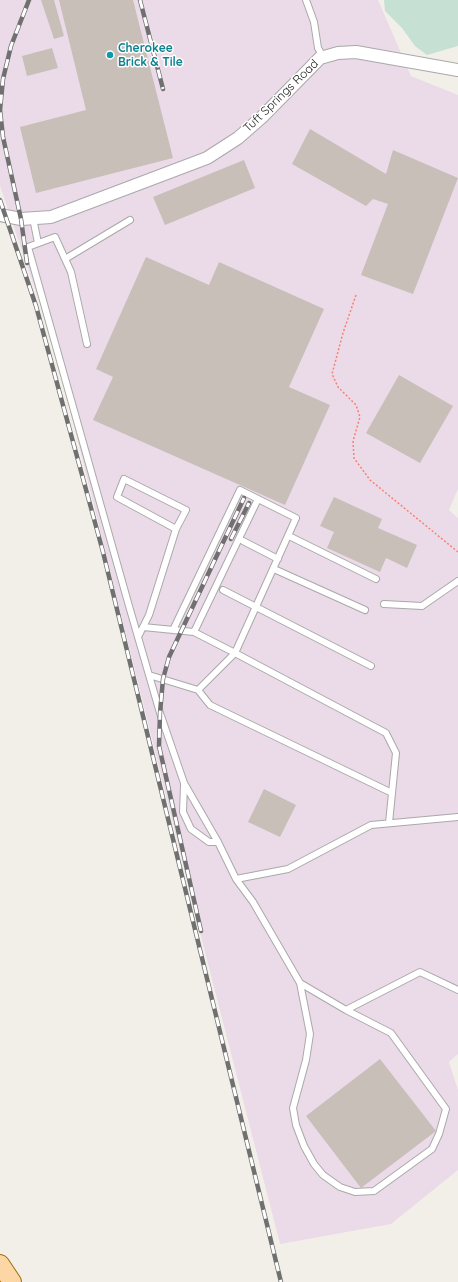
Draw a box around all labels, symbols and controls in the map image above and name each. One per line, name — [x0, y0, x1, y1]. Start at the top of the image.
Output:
place label: Cherokee Brick & Tile — [118, 41, 183, 69]
marker: Cherokee Brick & Tile — [105, 50, 115, 60]
street label: Tuft Springs Road — [241, 57, 321, 135]

